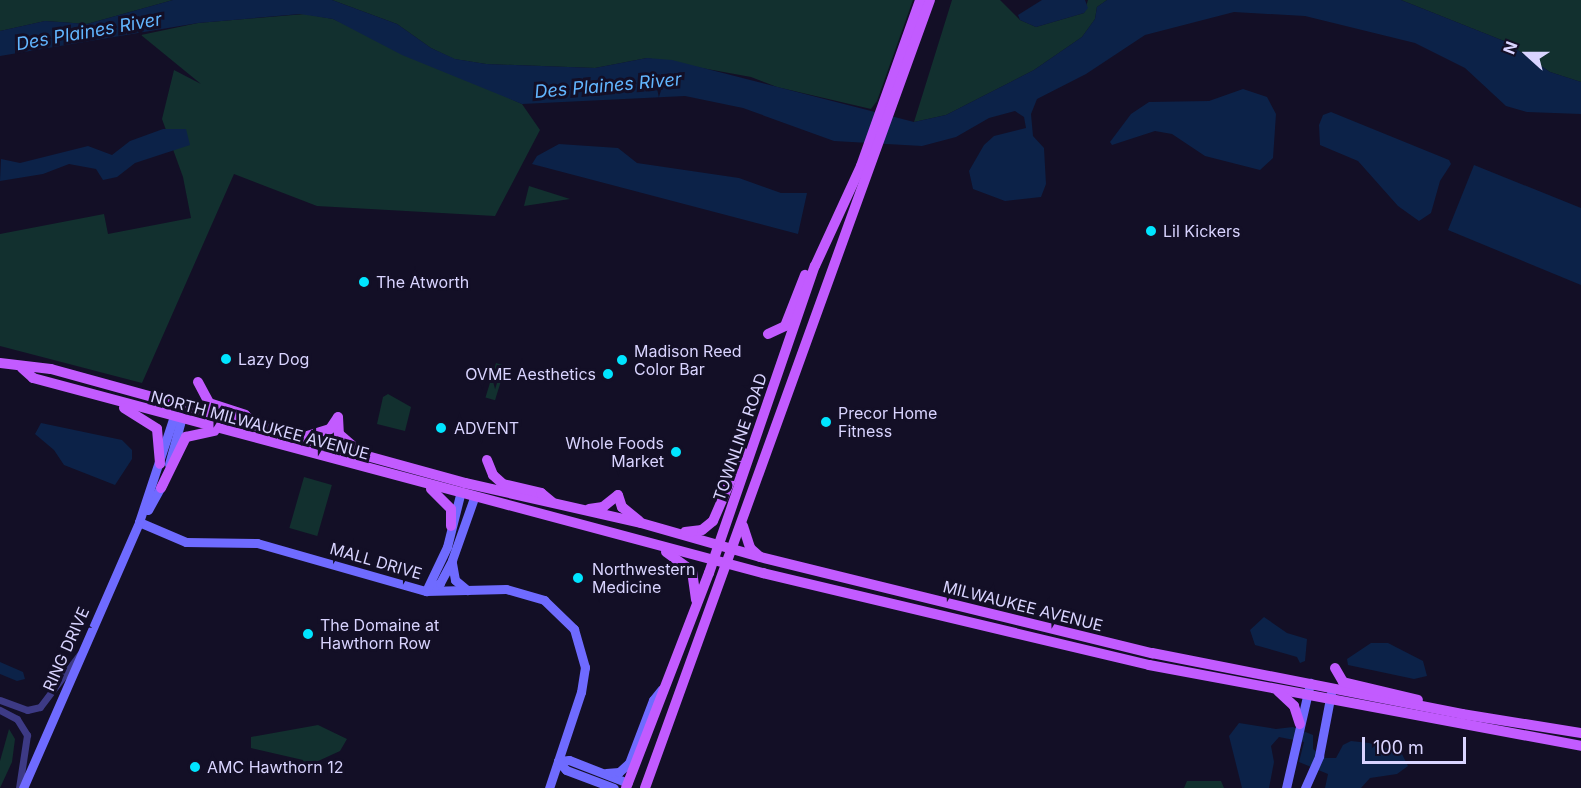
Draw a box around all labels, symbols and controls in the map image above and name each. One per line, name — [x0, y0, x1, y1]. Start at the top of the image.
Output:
water label: Des Plaines River — [14, 9, 164, 55]
north arrow — [1497, 24, 1557, 84]
text: N — [1499, 38, 1522, 57]
water label: Des Plaines River — [534, 69, 682, 103]
place label: Lil Kickers — [1163, 221, 1241, 241]
marker: Lil Kickers — [1144, 224, 1158, 238]
place label: The Atworth — [376, 272, 469, 292]
marker: The Atworth — [357, 275, 371, 289]
place label: Madison Reed Color Bar — [634, 341, 742, 379]
place label: Lazy Dog — [238, 349, 309, 369]
marker: Lazy Dog — [219, 352, 233, 366]
marker: Madison Reed Color Bar — [615, 353, 629, 367]
place label: OVME Aesthetics — [465, 364, 596, 384]
marker: OVME Aesthetics — [601, 367, 615, 381]
street label: TOWNLINE ROAD — [709, 371, 771, 503]
street label: NORTH MILWAUKEE AVENUE — [149, 387, 371, 463]
place label: Precor Home Fitness — [838, 403, 937, 441]
marker: Precor Home Fitness — [819, 415, 833, 429]
place label: ADVENT — [454, 418, 519, 438]
marker: ADVENT — [432, 419, 450, 437]
place label: Whole Foods Market — [565, 433, 664, 471]
marker: Whole Foods Market — [669, 445, 683, 459]
street label: MALL DRIVE — [328, 539, 424, 583]
place label: Northwestern Medicine — [592, 559, 695, 597]
marker: Northwestern Medicine — [569, 569, 587, 587]
street label: MILWAUKEE AVENUE — [941, 577, 1105, 635]
street label: RING DRIVE — [39, 604, 93, 694]
place label: The Domaine at Hawthorn Row — [320, 615, 439, 653]
marker: The Domaine at Hawthorn Row — [301, 627, 315, 641]
scale bar — [1365, 725, 1468, 763]
text: 100 m — [1373, 737, 1424, 758]
place label: AMC Hawthorn 12 — [207, 757, 343, 777]
marker: AMC Hawthorn 12 — [188, 760, 202, 774]

